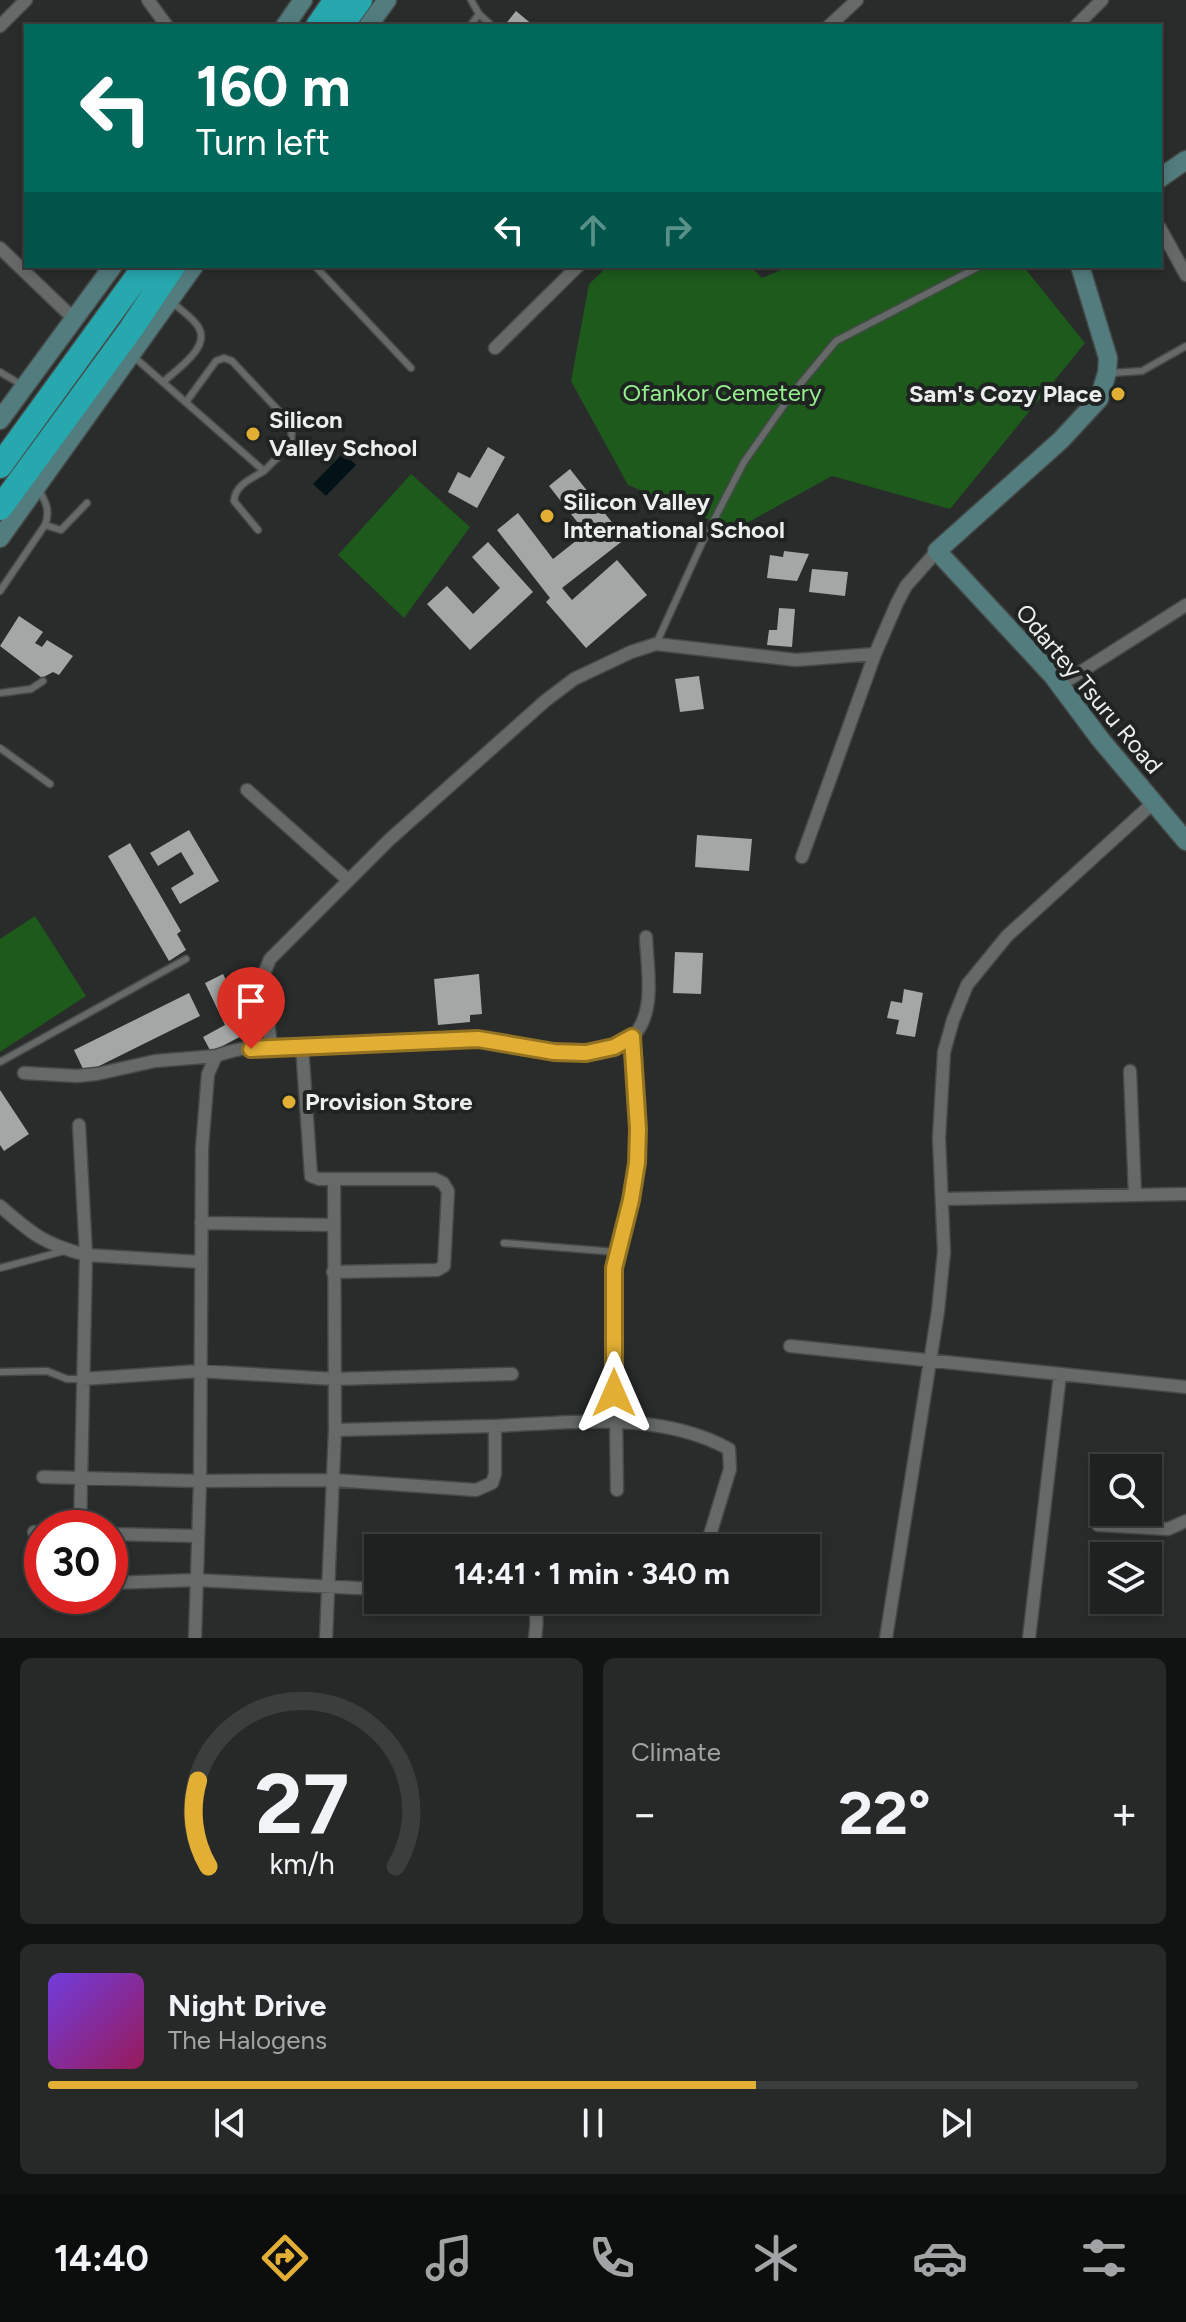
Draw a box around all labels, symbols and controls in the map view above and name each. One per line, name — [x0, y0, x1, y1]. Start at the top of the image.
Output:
text: 160 m — [196, 53, 351, 120]
icon: left — [64, 56, 168, 160]
text: Turn left — [196, 121, 330, 164]
icon: left — [487, 208, 531, 252]
icon: ahead — [571, 208, 615, 252]
icon: right — [655, 208, 699, 252]
park label: Ofankor Cemetery — [622, 378, 822, 407]
place label: Sam's Cozy Place — [909, 379, 1102, 408]
marker: Sam's Cozy Place — [1109, 385, 1127, 403]
place label: Silicon Valley School — [269, 405, 417, 462]
marker: Silicon Valley School — [244, 425, 262, 443]
place label: Silicon Valley International School — [563, 487, 785, 544]
marker: Silicon Valley International School — [538, 507, 556, 525]
street label: Odartey Tsuru Road — [1010, 598, 1169, 779]
pin — [217, 967, 285, 1049]
icon: arrive — [229, 979, 273, 1023]
place label: Provision Store — [305, 1087, 473, 1116]
marker: Provision Store — [280, 1093, 298, 1111]
position arrow — [572, 1351, 656, 1435]
map controls — [1090, 1454, 1162, 1614]
button: search — [1090, 1454, 1162, 1526]
speed limit sign: 30 — [24, 1510, 128, 1614]
button: layers — [1090, 1542, 1162, 1614]
text: 14:41 · 1 min · 340 m — [454, 1555, 730, 1592]
text: Climate — [631, 1736, 721, 1768]
text: 27 — [254, 1754, 349, 1854]
text: 22° — [838, 1777, 931, 1849]
text: − — [631, 1787, 658, 1840]
text: + — [1111, 1787, 1138, 1840]
text: km/h — [269, 1847, 334, 1881]
text: Night Drive — [168, 1987, 326, 2024]
text: The Halogens — [168, 2024, 327, 2056]
icon: previous — [208, 2101, 252, 2145]
icon: pause — [571, 2101, 615, 2145]
icon: next — [934, 2101, 978, 2145]
icon: directions — [257, 2230, 313, 2286]
icon: music — [421, 2230, 477, 2286]
icon: phone — [584, 2230, 640, 2286]
icon: climate — [748, 2230, 804, 2286]
icon: car — [912, 2230, 968, 2286]
icon: filters — [1076, 2230, 1132, 2286]
text: 14:40 — [54, 2237, 149, 2280]

